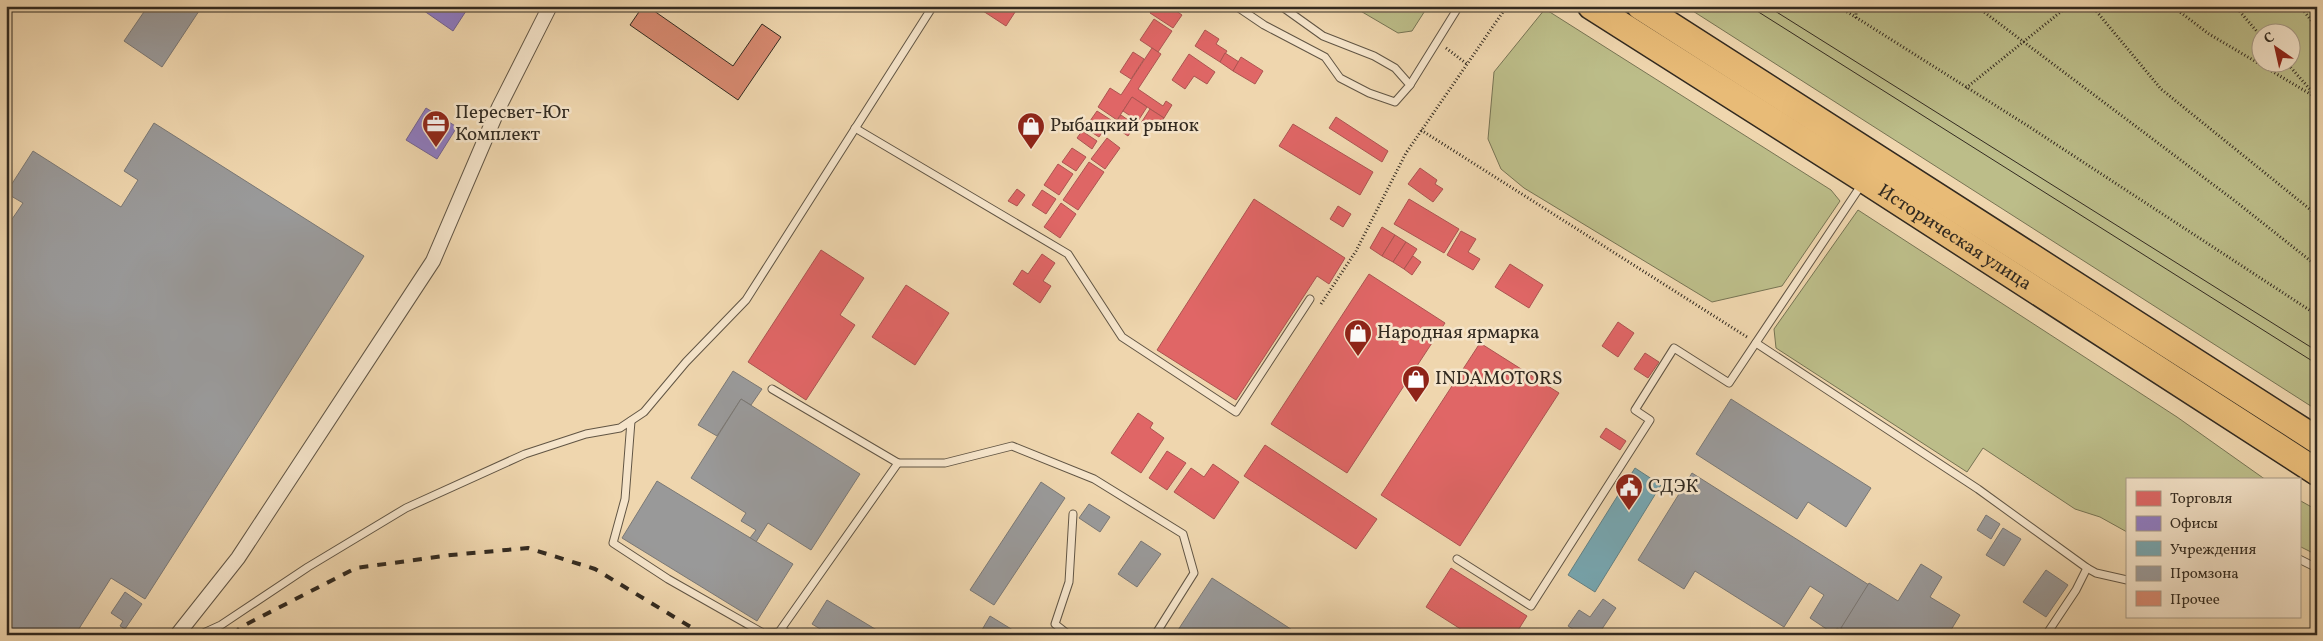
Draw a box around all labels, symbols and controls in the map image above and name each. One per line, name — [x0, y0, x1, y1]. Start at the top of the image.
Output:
north arrow — [2250, 22, 2300, 72]
text: С — [2261, 28, 2279, 49]
place label: Пересвет-Юг Комплект — [455, 100, 570, 148]
office icon: Пересвет-Юг Комплект — [421, 109, 451, 148]
shop icon: Рыбацкий рынок — [1016, 111, 1046, 150]
place label: Рыбацкий рынок — [1050, 113, 1199, 139]
street label: Историческая улица — [1872, 178, 2036, 297]
shop icon: Народная ярмарка — [1343, 318, 1373, 357]
place label: Народная ярмарка — [1377, 320, 1540, 346]
shop icon: INDAMOTORS — [1401, 364, 1431, 403]
place label: INDAMOTORS — [1435, 366, 1562, 392]
public building icon: СДЭК — [1614, 472, 1644, 511]
place label: СДЭК — [1648, 474, 1698, 500]
legend — [2126, 478, 2300, 618]
text: Торговля — [2170, 489, 2232, 510]
text: Офисы — [2170, 514, 2218, 535]
text: Учреждения — [2170, 540, 2256, 561]
text: Промзона — [2170, 564, 2239, 585]
text: Прочее — [2170, 590, 2220, 611]

